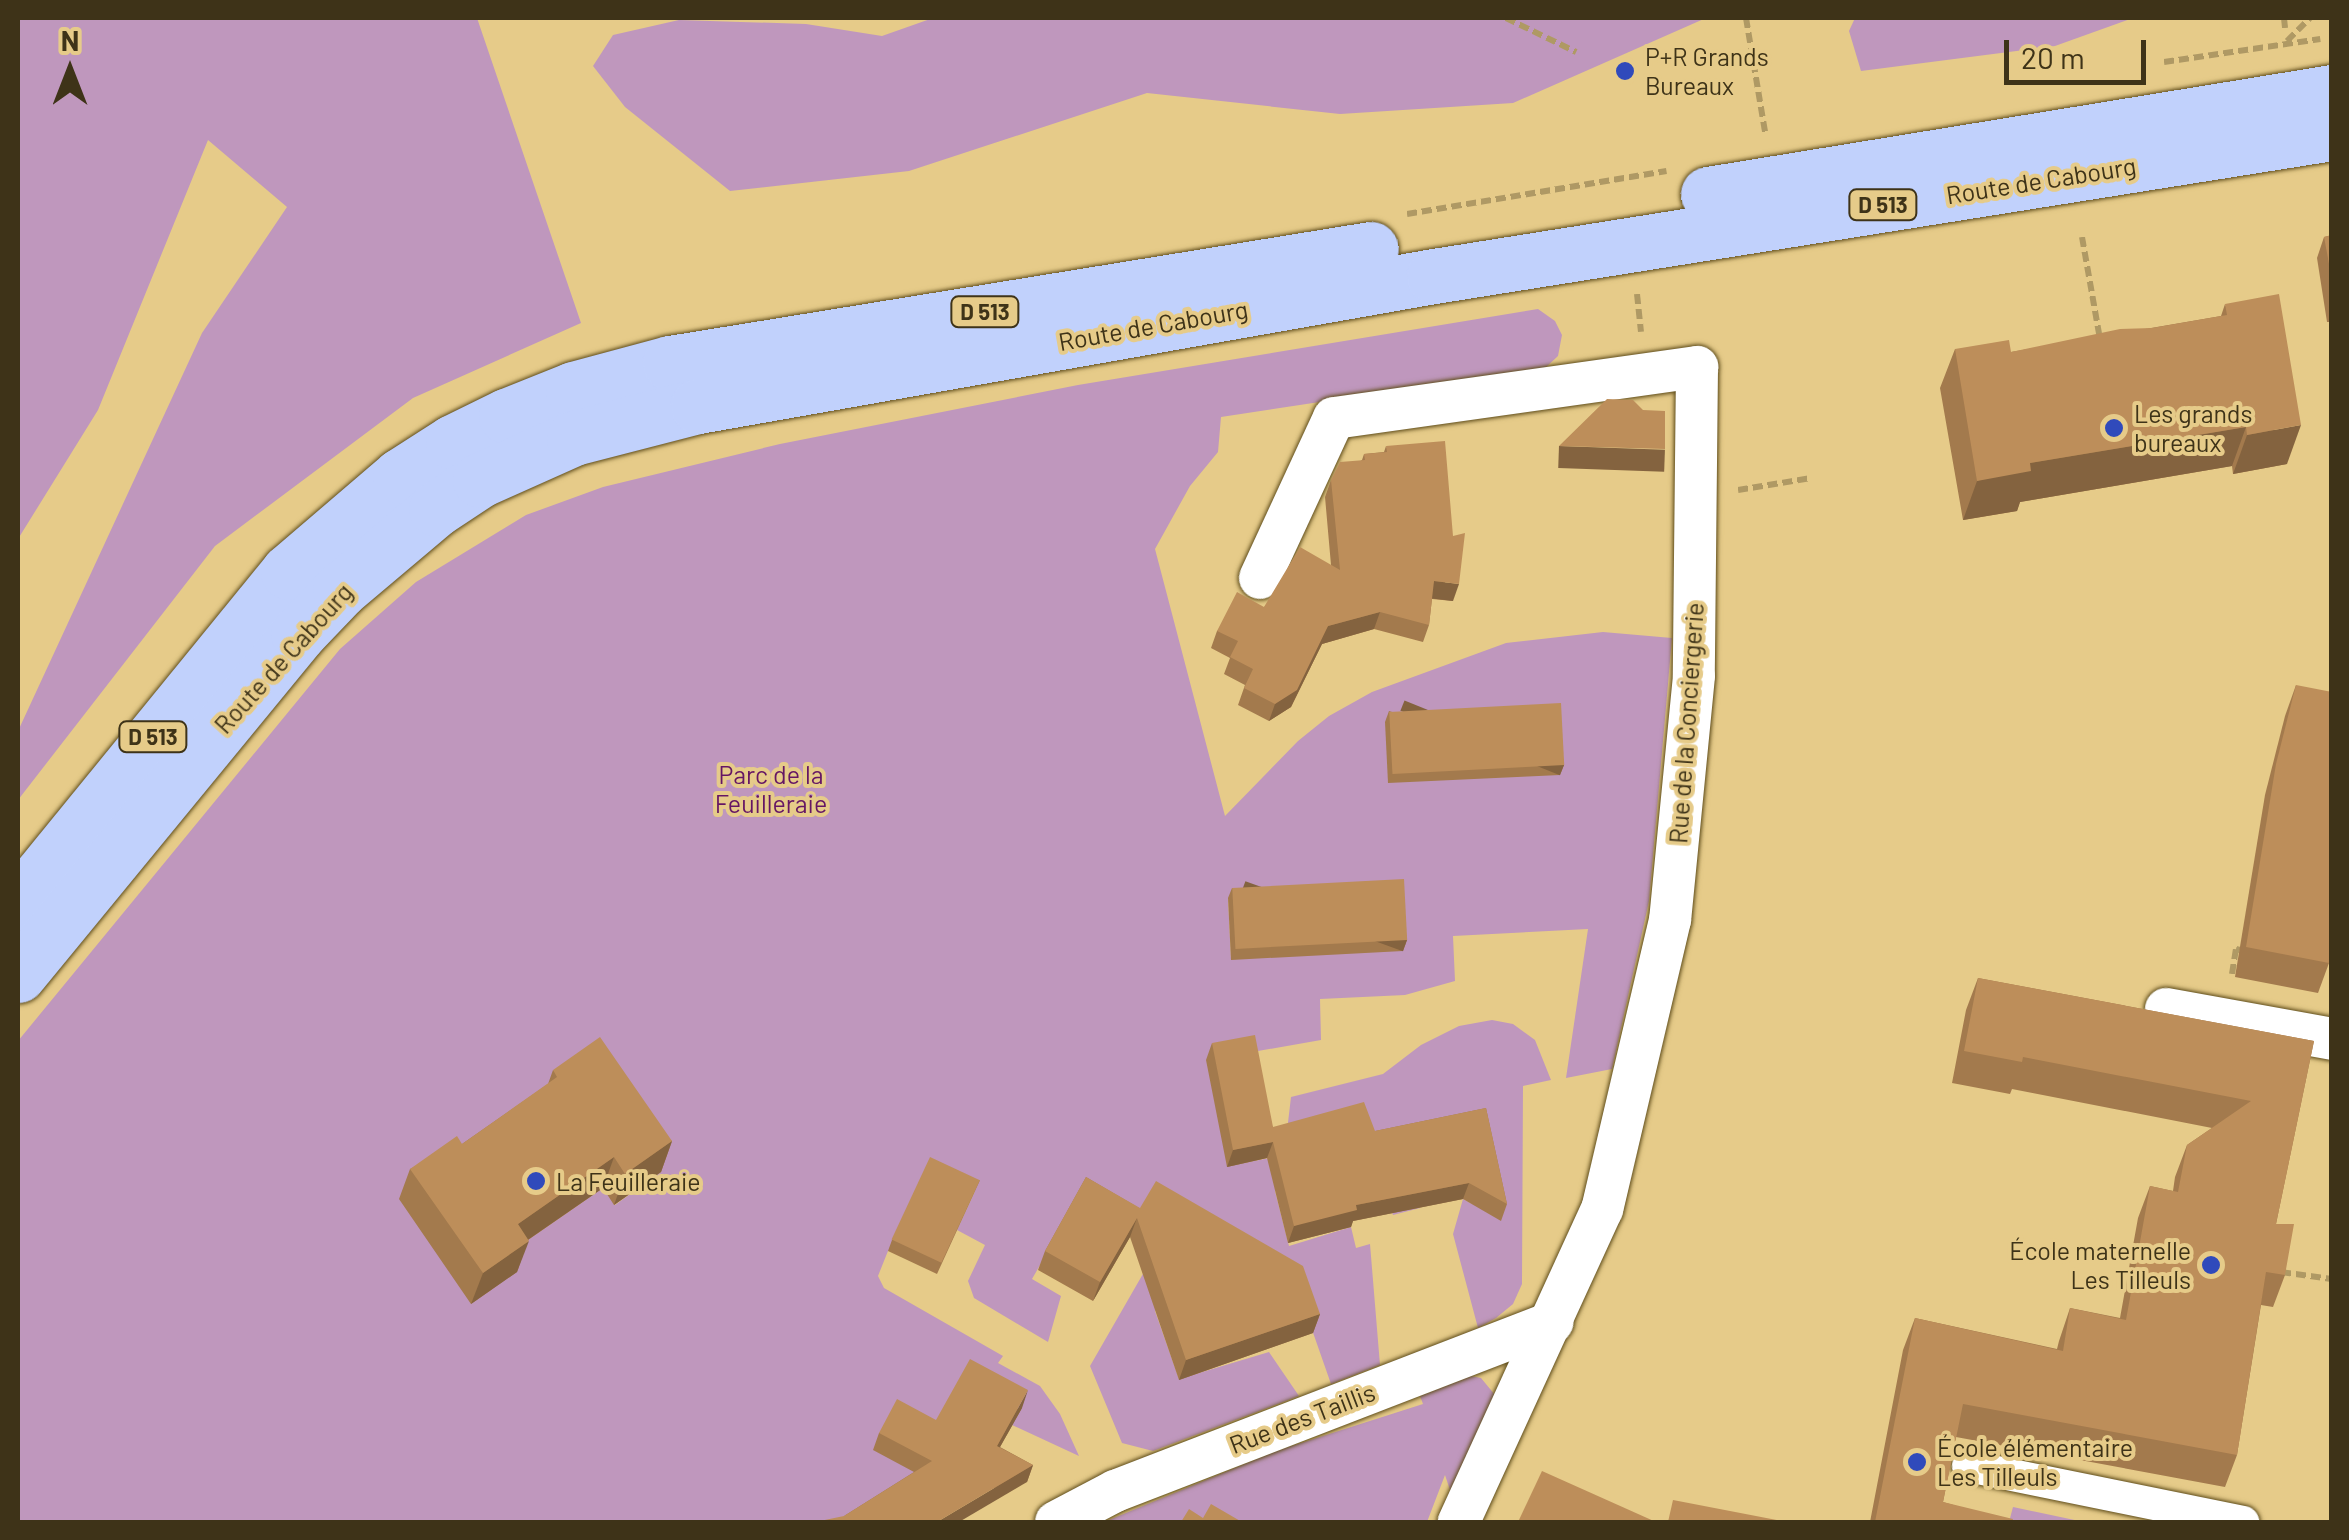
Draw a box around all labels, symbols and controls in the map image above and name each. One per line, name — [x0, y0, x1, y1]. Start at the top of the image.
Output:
north arrow — [20, 20, 120, 120]
scale bar — [2009, 20, 2152, 82]
text: N — [61, 23, 79, 57]
text: 20 m — [2021, 39, 2085, 75]
place label: P+R Grands Bureaux — [1645, 42, 1769, 101]
marker: P+R Grands Bureaux — [1614, 60, 1636, 82]
street label: Route de Cabourg — [1944, 150, 2138, 210]
road number: D 513 — [1848, 188, 1918, 222]
street label: Route de Cabourg — [1056, 294, 1250, 356]
road number: D 513 — [950, 295, 1020, 329]
place label: Les grands bureaux — [2134, 399, 2252, 458]
marker: Les grands bureaux — [2103, 417, 2125, 439]
street label: Route de Cabourg — [208, 577, 358, 739]
street label: Rue de la Conciergerie — [1663, 601, 1709, 845]
road number: D 513 — [118, 720, 188, 754]
park label: Parc de la Feuilleraie — [715, 760, 827, 819]
place label: La Feuilleraie — [556, 1166, 701, 1196]
marker: La Feuilleraie — [525, 1170, 547, 1192]
place label: École maternelle Les Tilleuls — [2009, 1236, 2191, 1295]
marker: École maternelle Les Tilleuls — [2200, 1254, 2222, 1276]
street label: Rue des Taillis — [1225, 1376, 1379, 1460]
place label: École élémentaire Les Tilleuls — [1937, 1433, 2133, 1492]
marker: École élémentaire Les Tilleuls — [1906, 1451, 1928, 1473]

